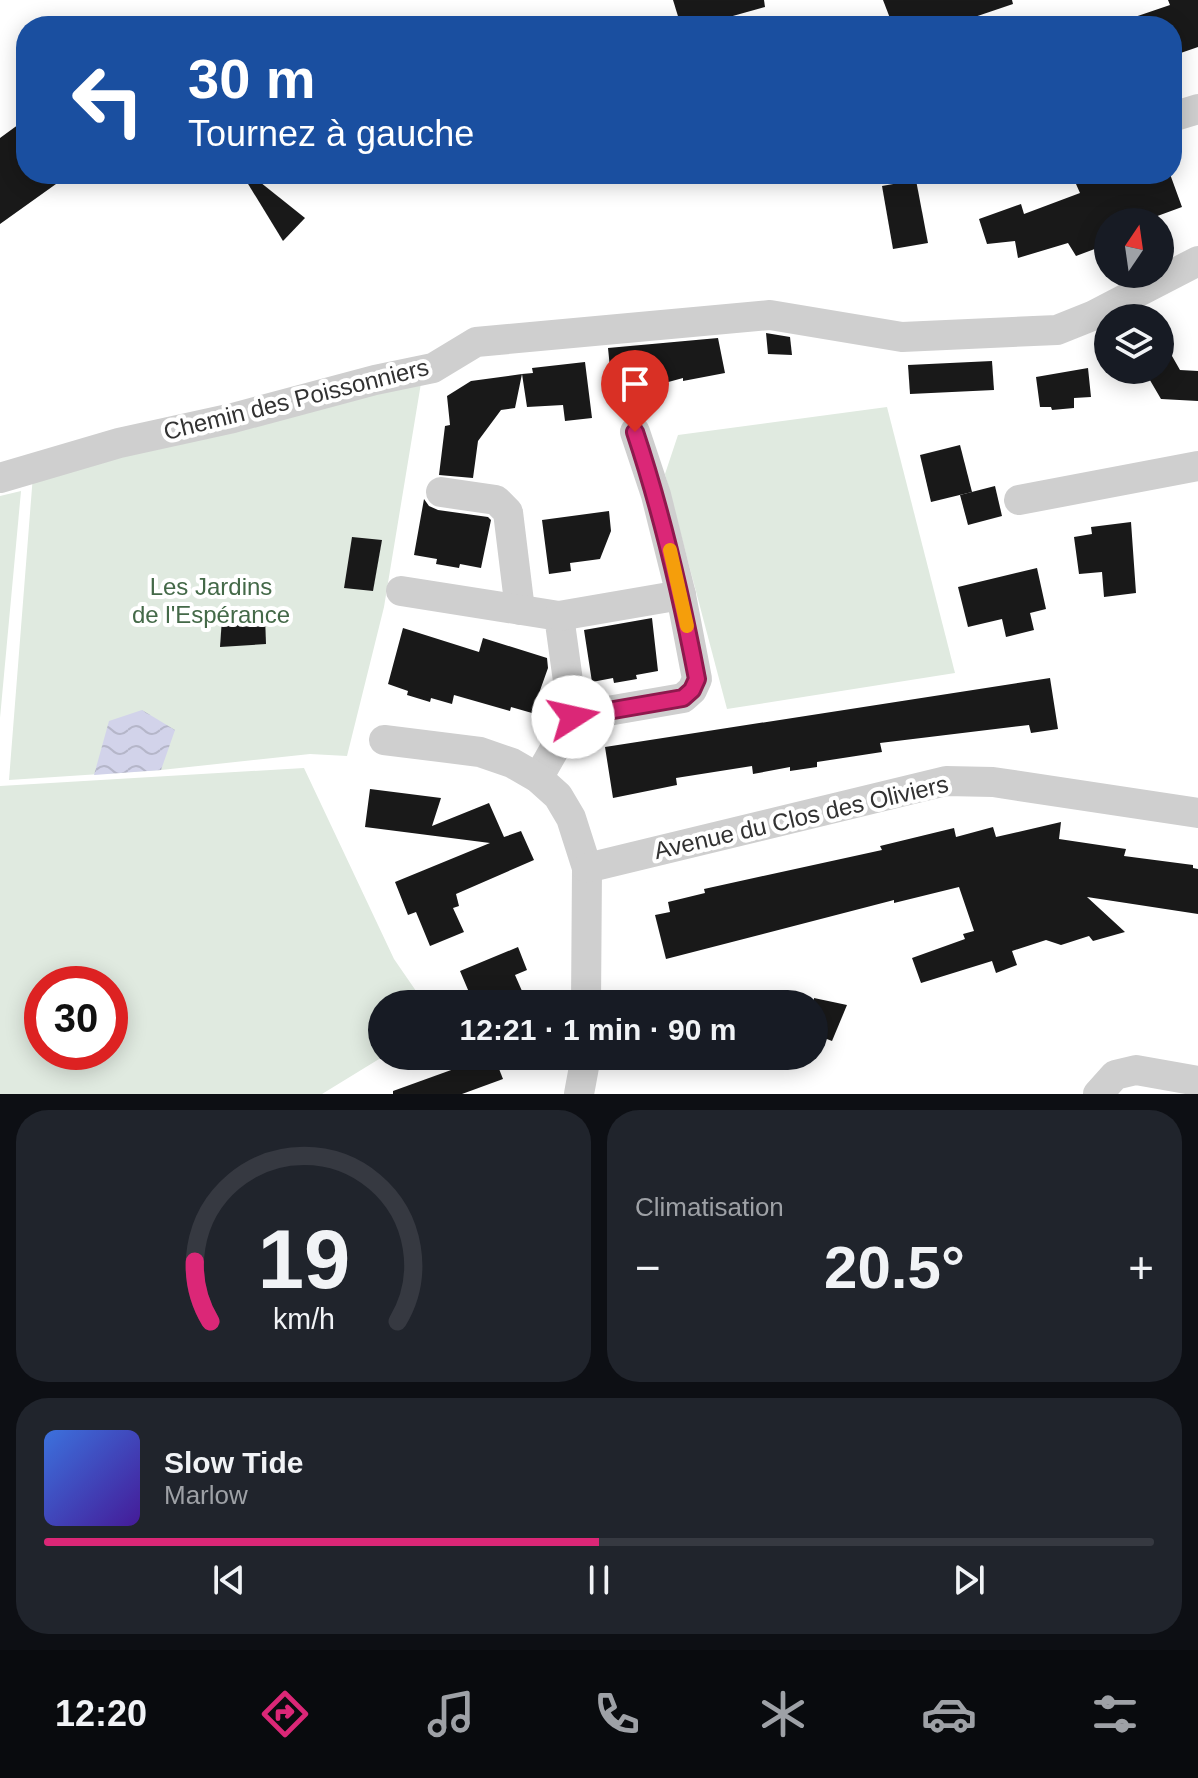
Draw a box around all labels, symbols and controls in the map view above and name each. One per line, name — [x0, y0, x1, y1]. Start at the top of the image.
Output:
text: 30 m — [188, 47, 316, 110]
icon: left — [56, 48, 160, 152]
text: Tournez à gauche — [188, 113, 474, 154]
north arrow — [1094, 208, 1174, 288]
map controls — [1094, 208, 1174, 384]
button: layers — [1094, 304, 1174, 384]
pin — [601, 350, 669, 432]
street label: Chemin des Poissonniers — [161, 353, 431, 445]
icon: arrive — [613, 362, 657, 406]
park label: Les Jardins de l'Espérance — [132, 573, 290, 628]
position arrow — [531, 675, 615, 759]
street label: Avenue du Clos des Oliviers — [651, 770, 951, 864]
speed limit sign: 30 — [24, 966, 128, 1070]
text: 12:21 · 1 min · 90 m — [460, 1013, 736, 1046]
text: Climatisation — [635, 1192, 784, 1222]
text: 19 — [257, 1213, 350, 1306]
text: 20.5° — [824, 1234, 965, 1301]
text: − — [635, 1243, 661, 1292]
text: + — [1128, 1243, 1154, 1292]
text: km/h — [273, 1303, 334, 1335]
text: Slow Tide — [164, 1446, 303, 1479]
text: Marlow — [164, 1480, 248, 1510]
icon: previous — [207, 1558, 251, 1602]
icon: pause — [577, 1558, 621, 1602]
icon: next — [947, 1558, 991, 1602]
icon: directions — [257, 1686, 313, 1742]
icon: music — [423, 1686, 479, 1742]
icon: phone — [589, 1686, 645, 1742]
icon: climate — [755, 1686, 811, 1742]
icon: car — [921, 1686, 977, 1742]
icon: filters — [1087, 1686, 1143, 1742]
text: 12:20 — [55, 1693, 147, 1734]

